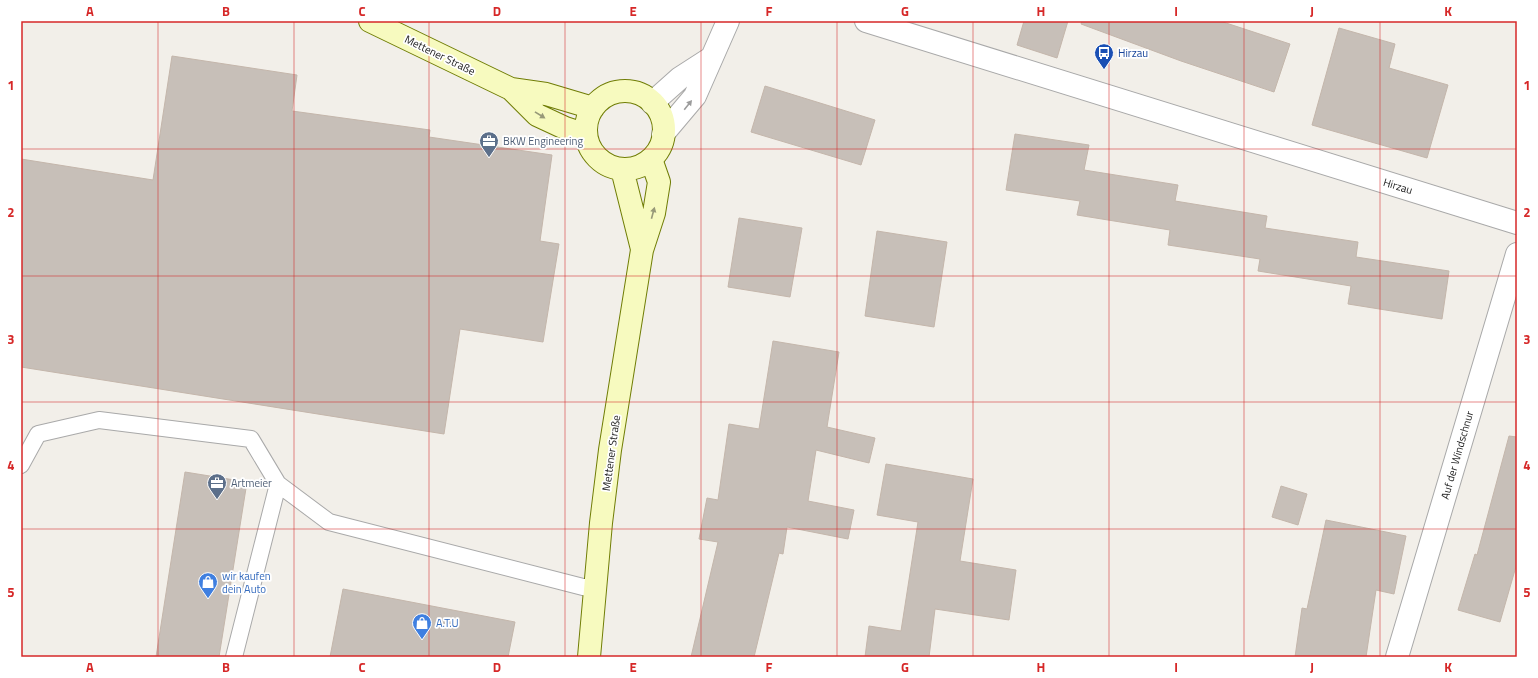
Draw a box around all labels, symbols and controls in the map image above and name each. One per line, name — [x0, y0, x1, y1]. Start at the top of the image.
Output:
text: A — [86, 1, 94, 21]
text: B — [222, 1, 230, 21]
text: C — [358, 1, 366, 21]
text: D — [493, 1, 501, 21]
text: E — [629, 1, 637, 21]
text: F — [766, 1, 773, 21]
text: G — [901, 1, 909, 21]
text: H — [1037, 1, 1045, 21]
text: I — [1174, 1, 1178, 21]
text: J — [1310, 1, 1314, 21]
text: K — [1444, 1, 1452, 21]
street label: Mettener Straße — [402, 31, 478, 79]
bus stop icon: Hirzau — [1093, 42, 1115, 70]
place label: Hirzau — [1118, 45, 1148, 61]
text: 1 — [7, 75, 15, 95]
text: 1 — [1523, 75, 1531, 95]
one-way arrow — [684, 99, 693, 110]
one-way arrow — [534, 112, 546, 119]
office icon: BKW Engineering — [478, 130, 500, 158]
place label: BKW Engineering — [503, 133, 583, 149]
street label: Hirzau — [1381, 174, 1415, 198]
text: 2 — [7, 202, 15, 222]
text: 2 — [1523, 202, 1531, 222]
one-way arrow — [651, 207, 657, 219]
text: 3 — [7, 329, 15, 349]
text: 3 — [1523, 329, 1531, 349]
street label: Auf der Windschnur — [1437, 409, 1477, 501]
street label: Mettener Straße — [598, 414, 624, 492]
text: 4 — [7, 455, 15, 475]
text: 4 — [1523, 455, 1531, 475]
office icon: Artmeier — [206, 472, 228, 500]
place label: Artmeier — [231, 475, 272, 491]
place label: wir kaufen dein Auto — [222, 568, 271, 597]
shop icon: wir kaufen dein Auto — [197, 571, 219, 599]
text: 5 — [7, 582, 15, 602]
text: 5 — [1523, 582, 1531, 602]
shop icon: A.T.U — [411, 612, 433, 640]
place label: A.T.U — [436, 615, 459, 631]
text: A — [86, 657, 94, 677]
text: B — [222, 657, 230, 677]
text: C — [358, 657, 366, 677]
text: D — [493, 657, 501, 677]
text: E — [629, 657, 637, 677]
text: F — [766, 657, 773, 677]
text: G — [901, 657, 909, 677]
text: H — [1037, 657, 1045, 677]
text: I — [1174, 657, 1178, 677]
text: J — [1310, 657, 1314, 677]
text: K — [1444, 657, 1452, 677]

